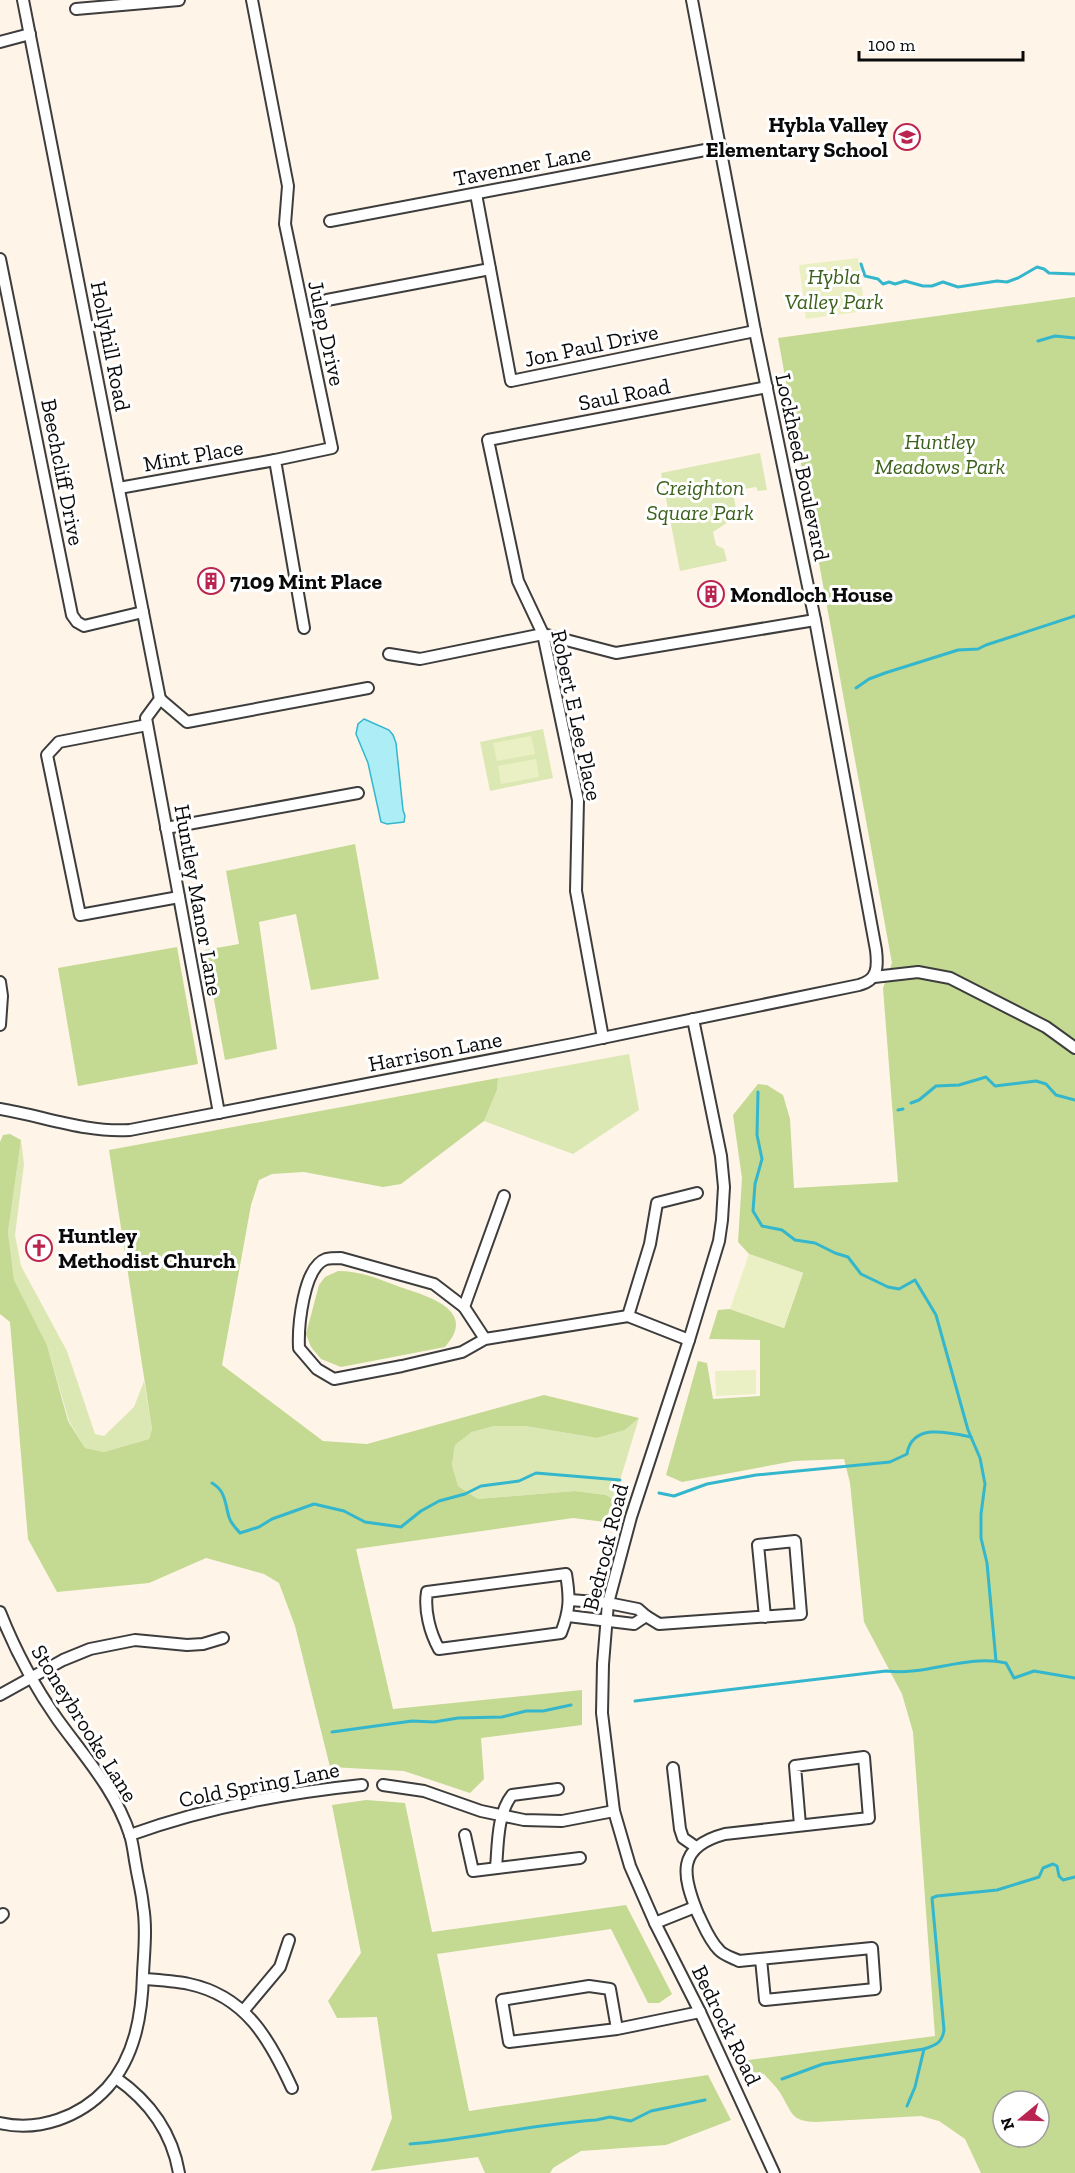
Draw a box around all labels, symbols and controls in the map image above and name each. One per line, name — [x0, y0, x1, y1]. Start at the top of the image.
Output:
scale bar — [859, 24, 1022, 62]
text: 100 m — [868, 34, 916, 56]
place label: Hybla Valley Elementary School — [706, 111, 888, 163]
school or university icon: Hybla Valley Elementary School — [892, 122, 922, 152]
street label: Tavenner Lane — [451, 139, 593, 192]
park label: Hybla Valley Park — [784, 263, 884, 315]
street label: Julep Drive — [302, 278, 351, 388]
street label: Hollyhill Road — [85, 279, 136, 414]
street label: Jon Paul Drive — [522, 318, 661, 373]
street label: Lockheed Boulevard — [769, 371, 836, 563]
street label: Saul Road — [576, 372, 672, 417]
street label: Beechcliff Drive — [35, 396, 90, 548]
park label: Huntley Meadows Park — [875, 428, 1006, 480]
street label: Mint Place — [141, 433, 245, 478]
park label: Creighton Square Park — [646, 474, 754, 526]
building icon: 7109 Mint Place — [196, 566, 226, 596]
place label: 7109 Mint Place — [230, 568, 382, 595]
building icon: Mondloch House — [696, 579, 726, 609]
place label: Mondloch House — [730, 581, 893, 608]
street label: Robert E Lee Place — [545, 627, 608, 803]
street label: Huntley Manor Lane — [168, 802, 229, 998]
street label: Harrison Lane — [366, 1025, 504, 1078]
place label: Huntley Methodist Church — [58, 1222, 236, 1274]
church icon: Huntley Methodist Church — [24, 1233, 54, 1263]
street label: Bedrock Road — [577, 1481, 634, 1614]
street label: Stoneybrooke Lane — [25, 1640, 144, 1807]
street label: Cold Spring Lane — [177, 1756, 342, 1813]
street label: Bedrock Road — [686, 1961, 767, 2090]
north arrow — [991, 2089, 1051, 2149]
text: N — [996, 2115, 1018, 2133]

